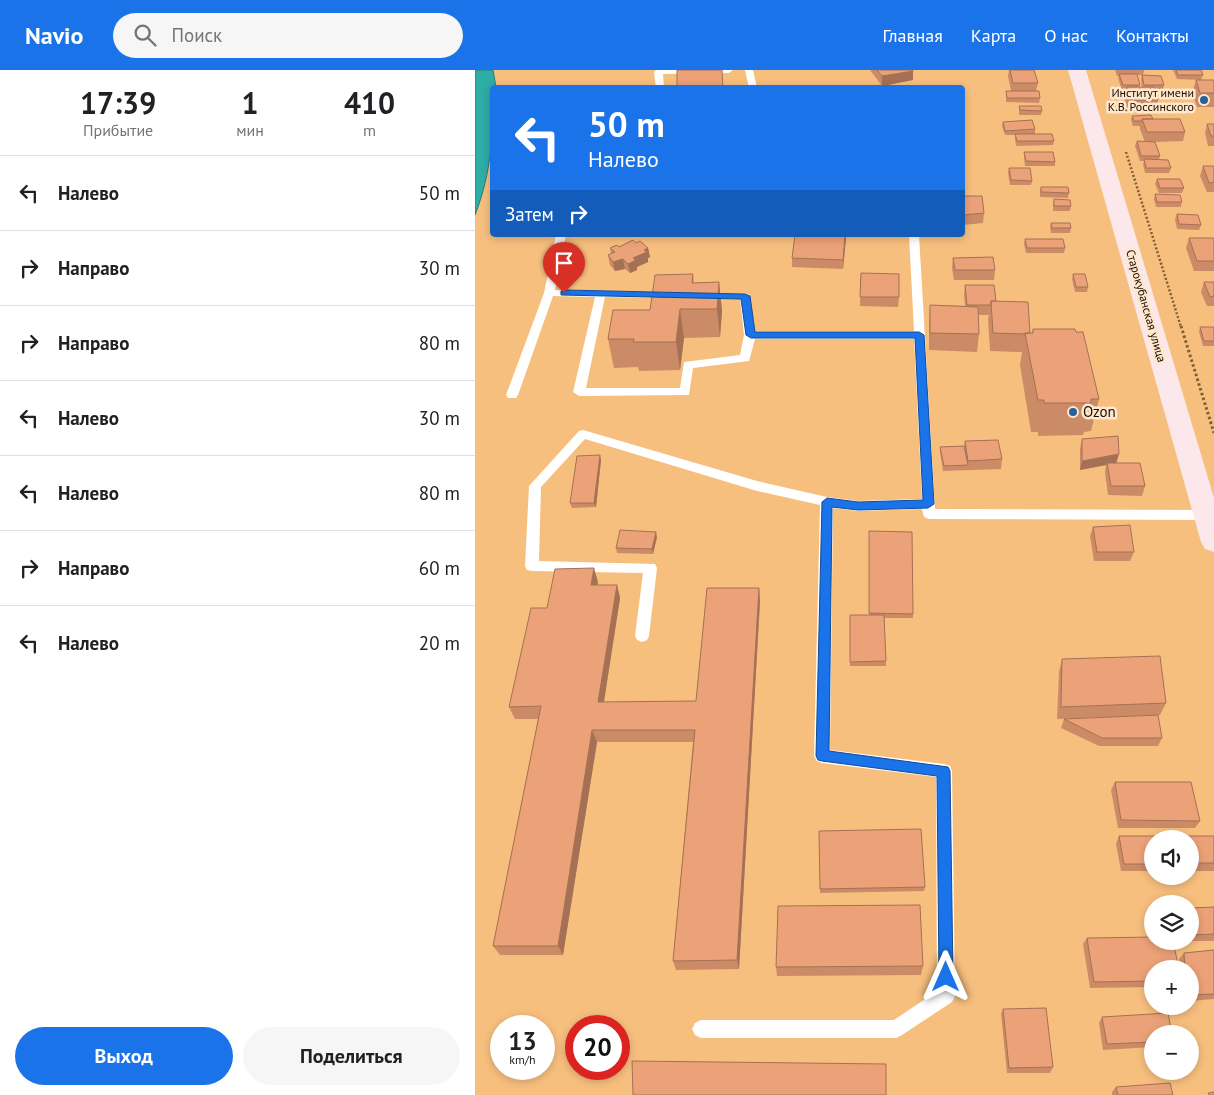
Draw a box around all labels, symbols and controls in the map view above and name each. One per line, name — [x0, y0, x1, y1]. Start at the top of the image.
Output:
search box — [113, 13, 463, 58]
text: Navio — [25, 20, 83, 51]
icon: search — [131, 21, 159, 49]
text: Поиск — [171, 23, 222, 47]
text: Главная — [882, 24, 943, 47]
text: Карта — [971, 24, 1016, 47]
text: О нас — [1044, 24, 1088, 47]
text: Контакты — [1116, 24, 1189, 47]
text: 17:39 — [80, 83, 156, 122]
text: 1 — [242, 83, 259, 122]
text: 410 — [344, 83, 395, 122]
place label: Институт имени К.В. Россинского — [1108, 85, 1194, 114]
marker: Институт имени К.В. Россинского — [1198, 94, 1210, 106]
text: 50 m — [588, 101, 665, 147]
icon: left — [505, 105, 570, 170]
text: Прибытие — [83, 120, 153, 140]
text: мин — [236, 120, 264, 140]
text: m — [363, 120, 376, 140]
text: Налево — [588, 145, 659, 173]
icon: left — [15, 179, 43, 207]
text: Налево — [58, 181, 119, 205]
text: 50 m — [419, 181, 460, 205]
icon: right — [564, 200, 592, 228]
text: Затем — [505, 202, 554, 226]
pin — [543, 242, 585, 293]
street label: Старокубанская улица — [1123, 248, 1170, 364]
icon: arrive — [550, 249, 578, 277]
icon: right — [15, 254, 43, 282]
text: Направо — [58, 256, 129, 280]
text: 30 m — [419, 256, 460, 280]
icon: right — [15, 329, 43, 357]
text: Направо — [58, 331, 129, 355]
text: 80 m — [419, 331, 460, 355]
place label: Ozon — [1083, 402, 1116, 421]
icon: left — [15, 404, 43, 432]
text: Налево — [58, 406, 119, 430]
text: 30 m — [419, 406, 460, 430]
marker: Ozon — [1067, 406, 1079, 418]
icon: left — [15, 479, 43, 507]
text: Налево — [58, 481, 119, 505]
text: 80 m — [419, 481, 460, 505]
icon: right — [15, 554, 43, 582]
text: Направо — [58, 556, 129, 580]
text: 60 m — [419, 556, 460, 580]
icon: left — [15, 629, 43, 657]
text: Налево — [58, 631, 119, 655]
text: 20 m — [419, 631, 460, 655]
map controls — [1144, 830, 1199, 1080]
button: sound — [1144, 830, 1199, 885]
button: layers — [1144, 895, 1199, 950]
position arrow — [919, 950, 971, 1002]
button: + — [1144, 960, 1199, 1015]
speed limit sign: 20 — [565, 1015, 630, 1080]
text: 13 — [508, 1025, 537, 1057]
button: − — [1144, 1025, 1199, 1080]
button: Выход — [15, 1027, 233, 1085]
button: Поделиться — [243, 1027, 460, 1085]
text: km/h — [509, 1052, 536, 1067]

